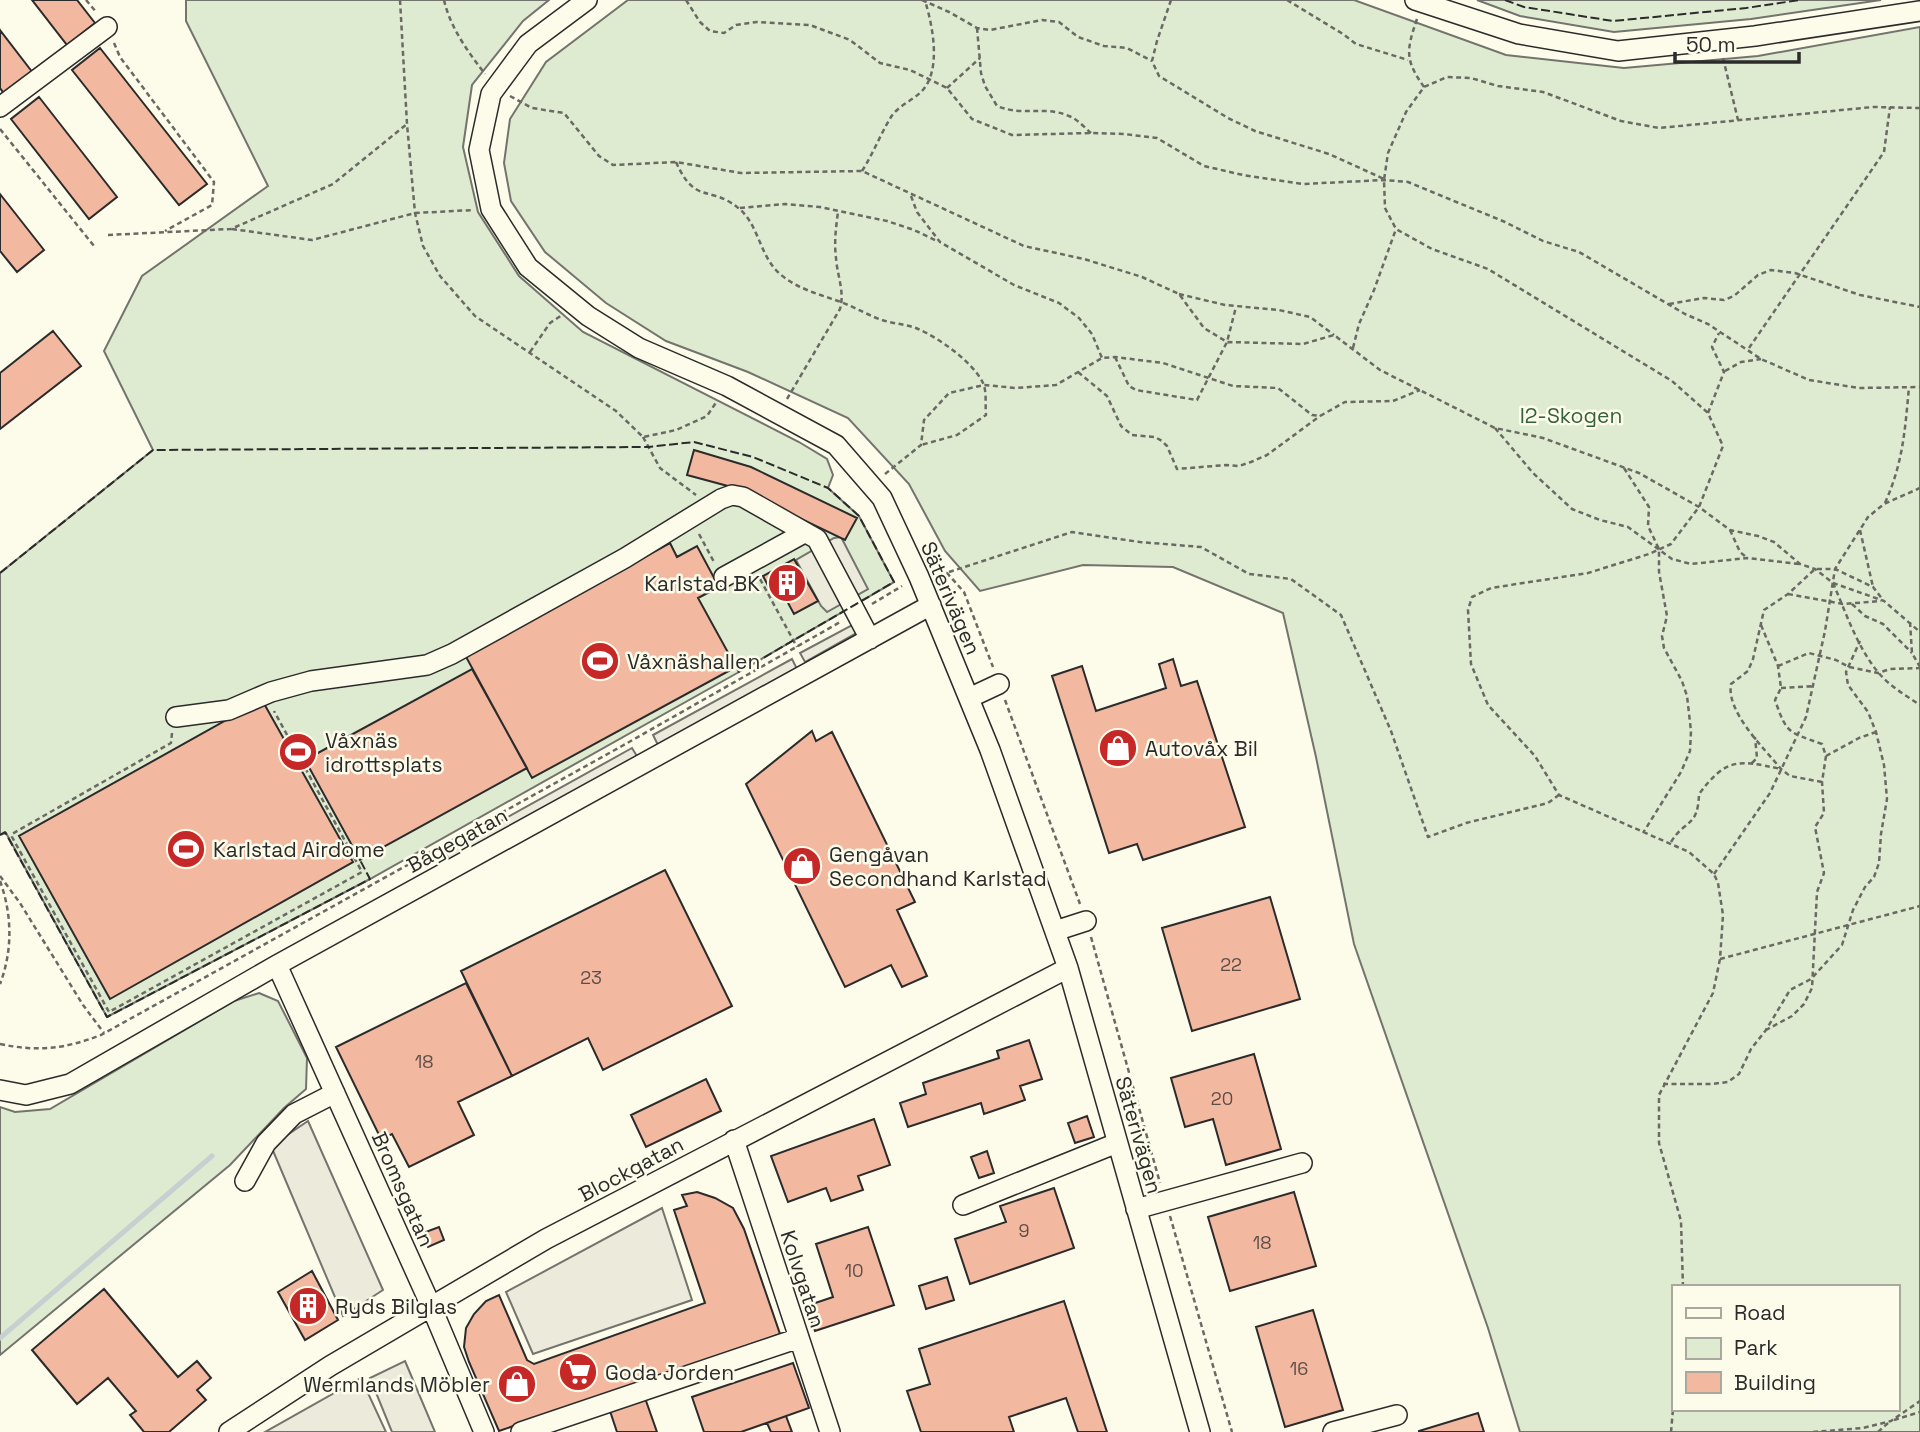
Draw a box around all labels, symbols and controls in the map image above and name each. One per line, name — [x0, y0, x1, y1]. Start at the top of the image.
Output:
scale bar — [1675, 21, 1799, 65]
text: 50 m — [1686, 31, 1736, 58]
park label: I2-Skogen — [1520, 402, 1622, 429]
street label: Säterivägen — [915, 537, 987, 659]
building icon: Karlstad BK — [766, 562, 808, 604]
place label: Karlstad BK — [644, 570, 760, 597]
sports icon: Våxnäshallen — [579, 640, 621, 682]
place label: Våxnäshallen — [627, 648, 760, 675]
place label: Våxnäs idrottsplats — [325, 727, 442, 778]
shop icon: Autovåx Bil — [1097, 727, 1139, 769]
sports icon: Våxnäs idrottsplats — [277, 731, 319, 773]
place label: Autovåx Bil — [1145, 735, 1258, 762]
street label: Bågegatan — [402, 801, 512, 879]
sports icon: Karlstad Airdome — [165, 828, 207, 870]
place label: Karlstad Airdome — [213, 836, 385, 863]
place label: Gengåvan Secondhand Karlstad — [829, 841, 1047, 892]
shop icon: Gengåvan Secondhand Karlstad — [781, 845, 823, 887]
house number: 22 — [1220, 953, 1242, 976]
house number: 23 — [580, 966, 602, 989]
house number: 18 — [415, 1050, 433, 1073]
street label: Säterivägen — [1109, 1073, 1169, 1197]
house number: 20 — [1211, 1087, 1233, 1110]
street label: Bromsgatan — [366, 1127, 440, 1251]
street label: Blockgatan — [574, 1130, 688, 1208]
house number: 9 — [1018, 1219, 1030, 1242]
street label: Kolvgatan — [775, 1227, 831, 1331]
house number: 18 — [1253, 1231, 1271, 1254]
house number: 10 — [844, 1259, 864, 1282]
building icon: Ryds Bilglas — [287, 1285, 329, 1327]
legend — [1672, 1285, 1899, 1411]
place label: Ryds Bilglas — [335, 1293, 457, 1320]
text: Road — [1734, 1299, 1786, 1326]
text: Park — [1734, 1334, 1778, 1361]
supermarket icon: Goda Jorden — [557, 1351, 599, 1393]
house number: 16 — [1290, 1357, 1308, 1380]
place label: Goda Jorden — [605, 1359, 734, 1386]
shop icon: Wermlands Möbler — [496, 1363, 538, 1405]
text: Building — [1734, 1369, 1816, 1396]
place label: Wermlands Möbler — [303, 1371, 490, 1398]

